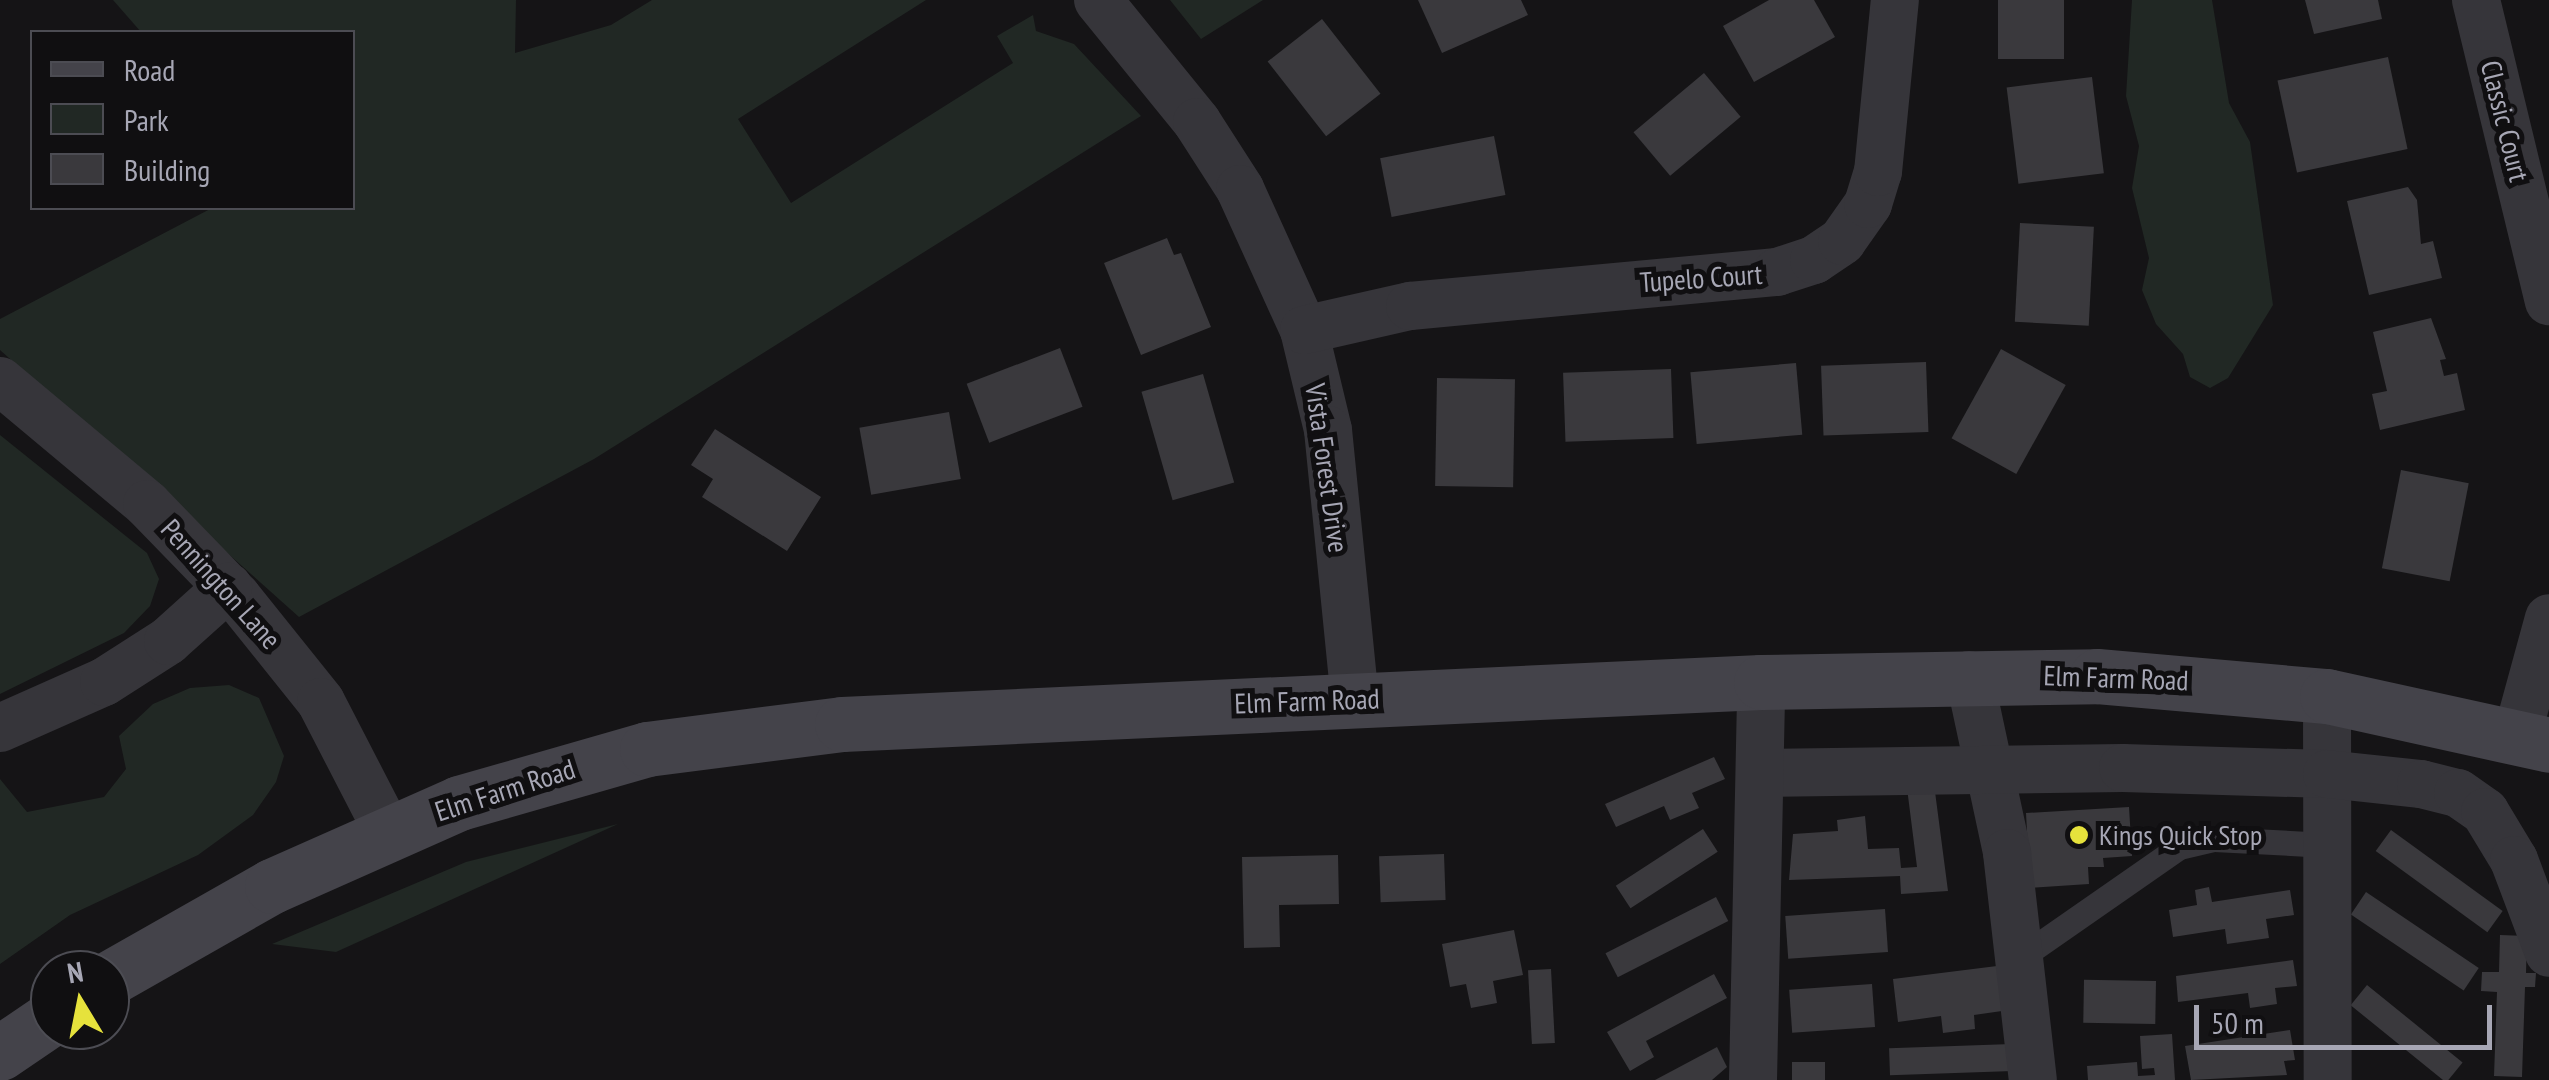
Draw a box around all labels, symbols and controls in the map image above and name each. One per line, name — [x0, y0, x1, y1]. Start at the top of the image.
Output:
legend — [30, 30, 355, 210]
text: Road — [124, 50, 175, 89]
street label: Classic Court — [2474, 57, 2536, 185]
text: Park — [124, 100, 169, 139]
text: Building — [124, 150, 210, 189]
street label: Tupelo Court — [1639, 257, 1763, 299]
street label: Vista Forest Drive — [1299, 381, 1355, 555]
street label: Pennington Lane — [154, 512, 288, 656]
street label: Elm Farm Road — [2043, 659, 2189, 697]
street label: Elm Farm Road — [1234, 682, 1380, 720]
street label: Elm Farm Road — [431, 752, 579, 828]
place label: Kings Quick Stop — [2099, 818, 2263, 852]
marker: Kings Quick Stop — [2068, 824, 2090, 846]
north arrow — [30, 950, 130, 1050]
text: N — [64, 952, 86, 991]
scale bar — [2199, 985, 2496, 1047]
text: 50 m — [2211, 1003, 2264, 1042]

